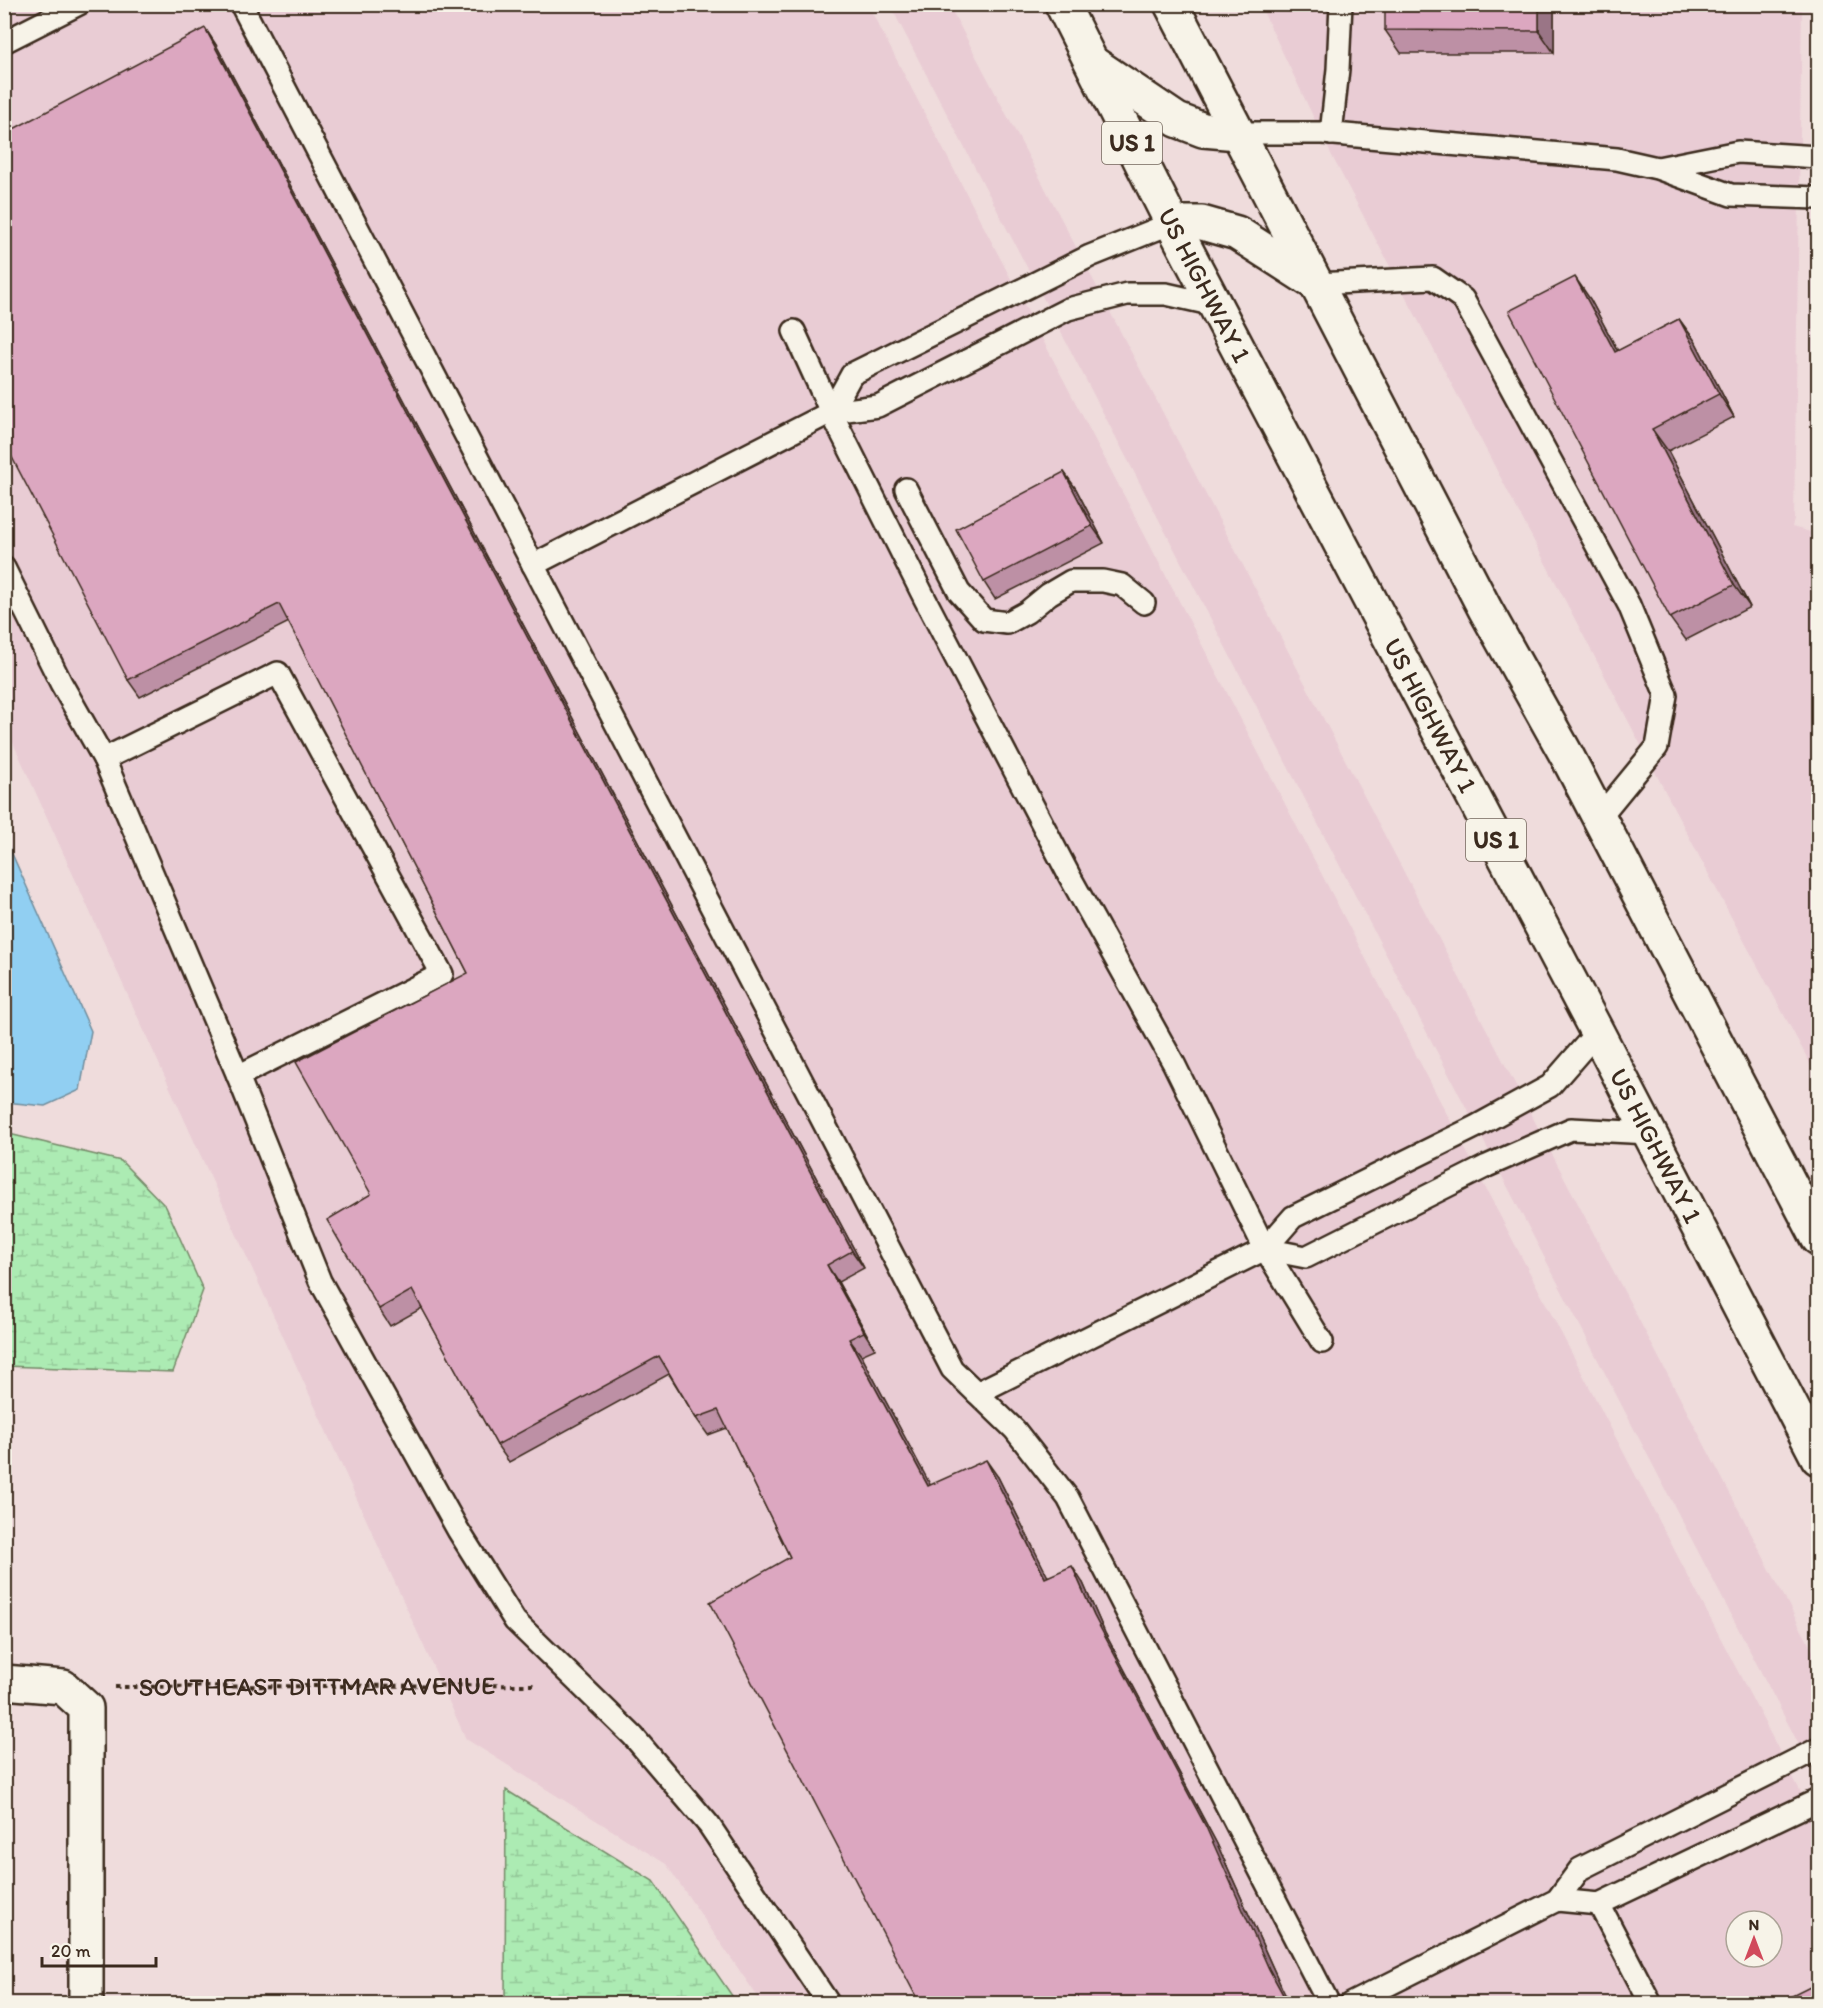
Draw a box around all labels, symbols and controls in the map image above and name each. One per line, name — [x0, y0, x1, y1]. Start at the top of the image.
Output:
road number: US 1 — [1102, 122, 1162, 164]
street label: US HIGHWAY 1 — [1151, 202, 1258, 368]
street label: US HIGHWAY 1 — [1377, 632, 1484, 798]
road number: US 1 — [1466, 819, 1526, 861]
street label: US HIGHWAY 1 — [1603, 1063, 1709, 1229]
street label: SOUTHEAST DITTMAR AVENUE — [139, 1669, 495, 1703]
north arrow — [1724, 1909, 1784, 1969]
text: N — [1749, 1915, 1759, 1934]
scale bar — [42, 1930, 156, 1968]
text: 20 m — [51, 1940, 91, 1962]

